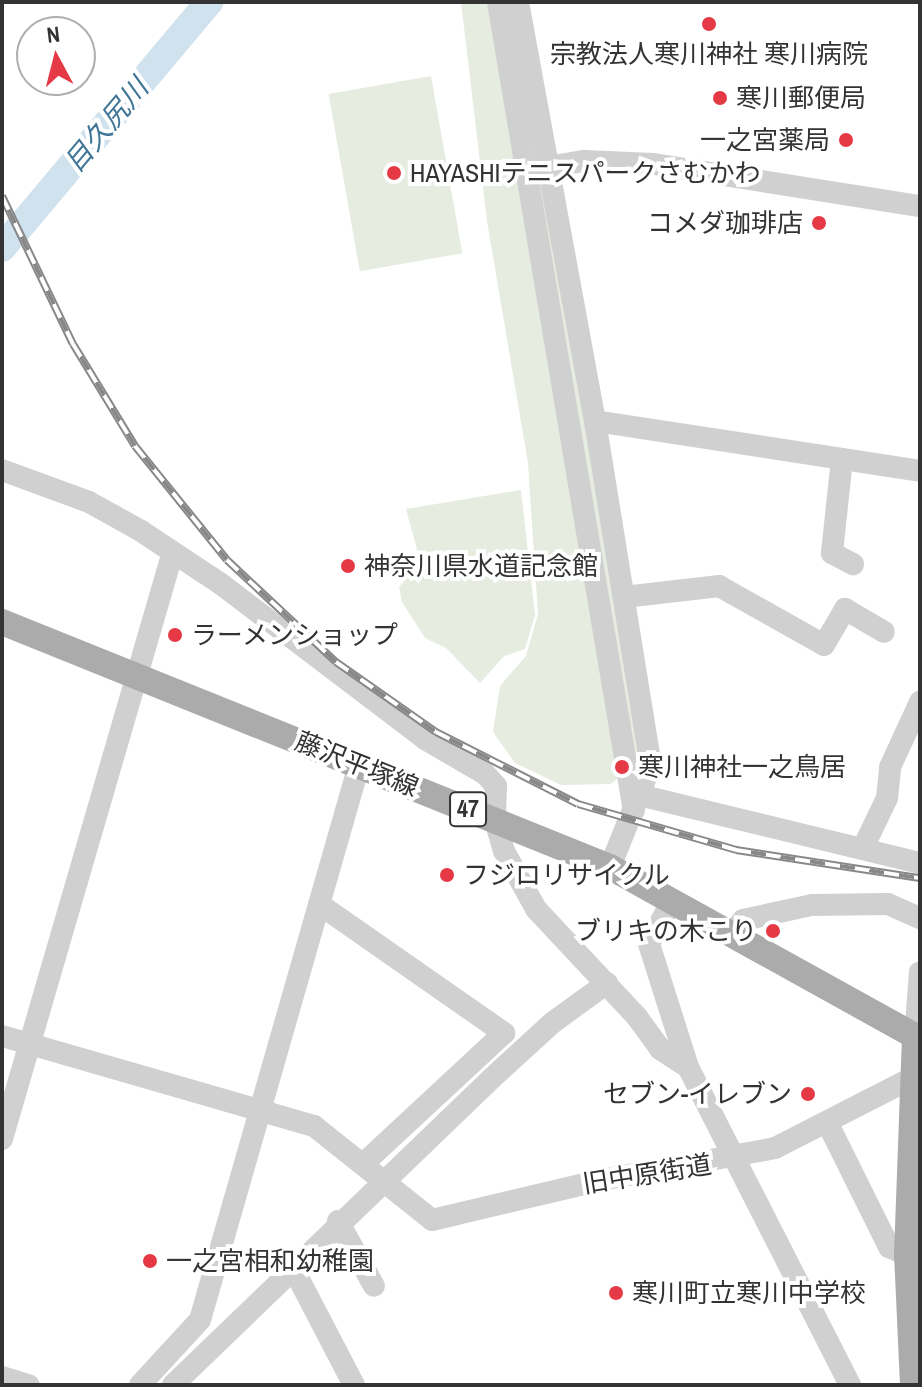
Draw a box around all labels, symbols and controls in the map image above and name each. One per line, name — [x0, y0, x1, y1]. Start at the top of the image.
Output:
marker: 宗教法人寒川神社 寒川病院 — [698, 13, 720, 35]
north arrow — [16, 16, 96, 96]
text: N — [45, 18, 62, 50]
place label: 宗教法人寒川神社 寒川病院 — [550, 38, 868, 70]
water label: 目久尻川 — [57, 71, 155, 179]
place label: 寒川郵便局 — [736, 82, 866, 114]
marker: 寒川郵便局 — [711, 89, 729, 107]
place label: 一之宮薬局 — [700, 124, 830, 156]
marker: 一之宮薬局 — [837, 131, 855, 149]
place label: HAYASHIテニスパークさむかわ — [410, 157, 760, 189]
marker: HAYASHIテニスパークさむかわ — [385, 164, 403, 182]
place label: コメダ珈琲店 — [647, 207, 803, 239]
marker: コメダ珈琲店 — [810, 214, 828, 232]
place label: 神奈川県水道記念館 — [364, 550, 598, 582]
marker: 神奈川県水道記念館 — [339, 557, 357, 575]
place label: ラーメンショップ — [191, 619, 399, 651]
marker: ラーメンショップ — [166, 626, 184, 644]
street label: 藤沢平塚線 — [291, 725, 423, 803]
place label: 寒川神社一之鳥居 — [638, 751, 846, 783]
marker: 寒川神社一之鳥居 — [613, 758, 631, 776]
road number: 47 — [448, 789, 488, 829]
place label: フジロリサイクル — [463, 859, 671, 891]
marker: フジロリサイクル — [438, 866, 456, 884]
place label: ブリキの木こり — [575, 915, 757, 947]
marker: ブリキの木こり — [764, 922, 782, 940]
place label: セブン-イレブン — [603, 1078, 792, 1110]
marker: セブン-イレブン — [799, 1085, 817, 1103]
street label: 旧中原街道 — [580, 1148, 714, 1200]
place label: 一之宮相和幼稚園 — [166, 1245, 374, 1277]
marker: 一之宮相和幼稚園 — [141, 1252, 159, 1270]
place label: 寒川町立寒川中学校 — [632, 1277, 866, 1309]
marker: 寒川町立寒川中学校 — [607, 1284, 625, 1302]

